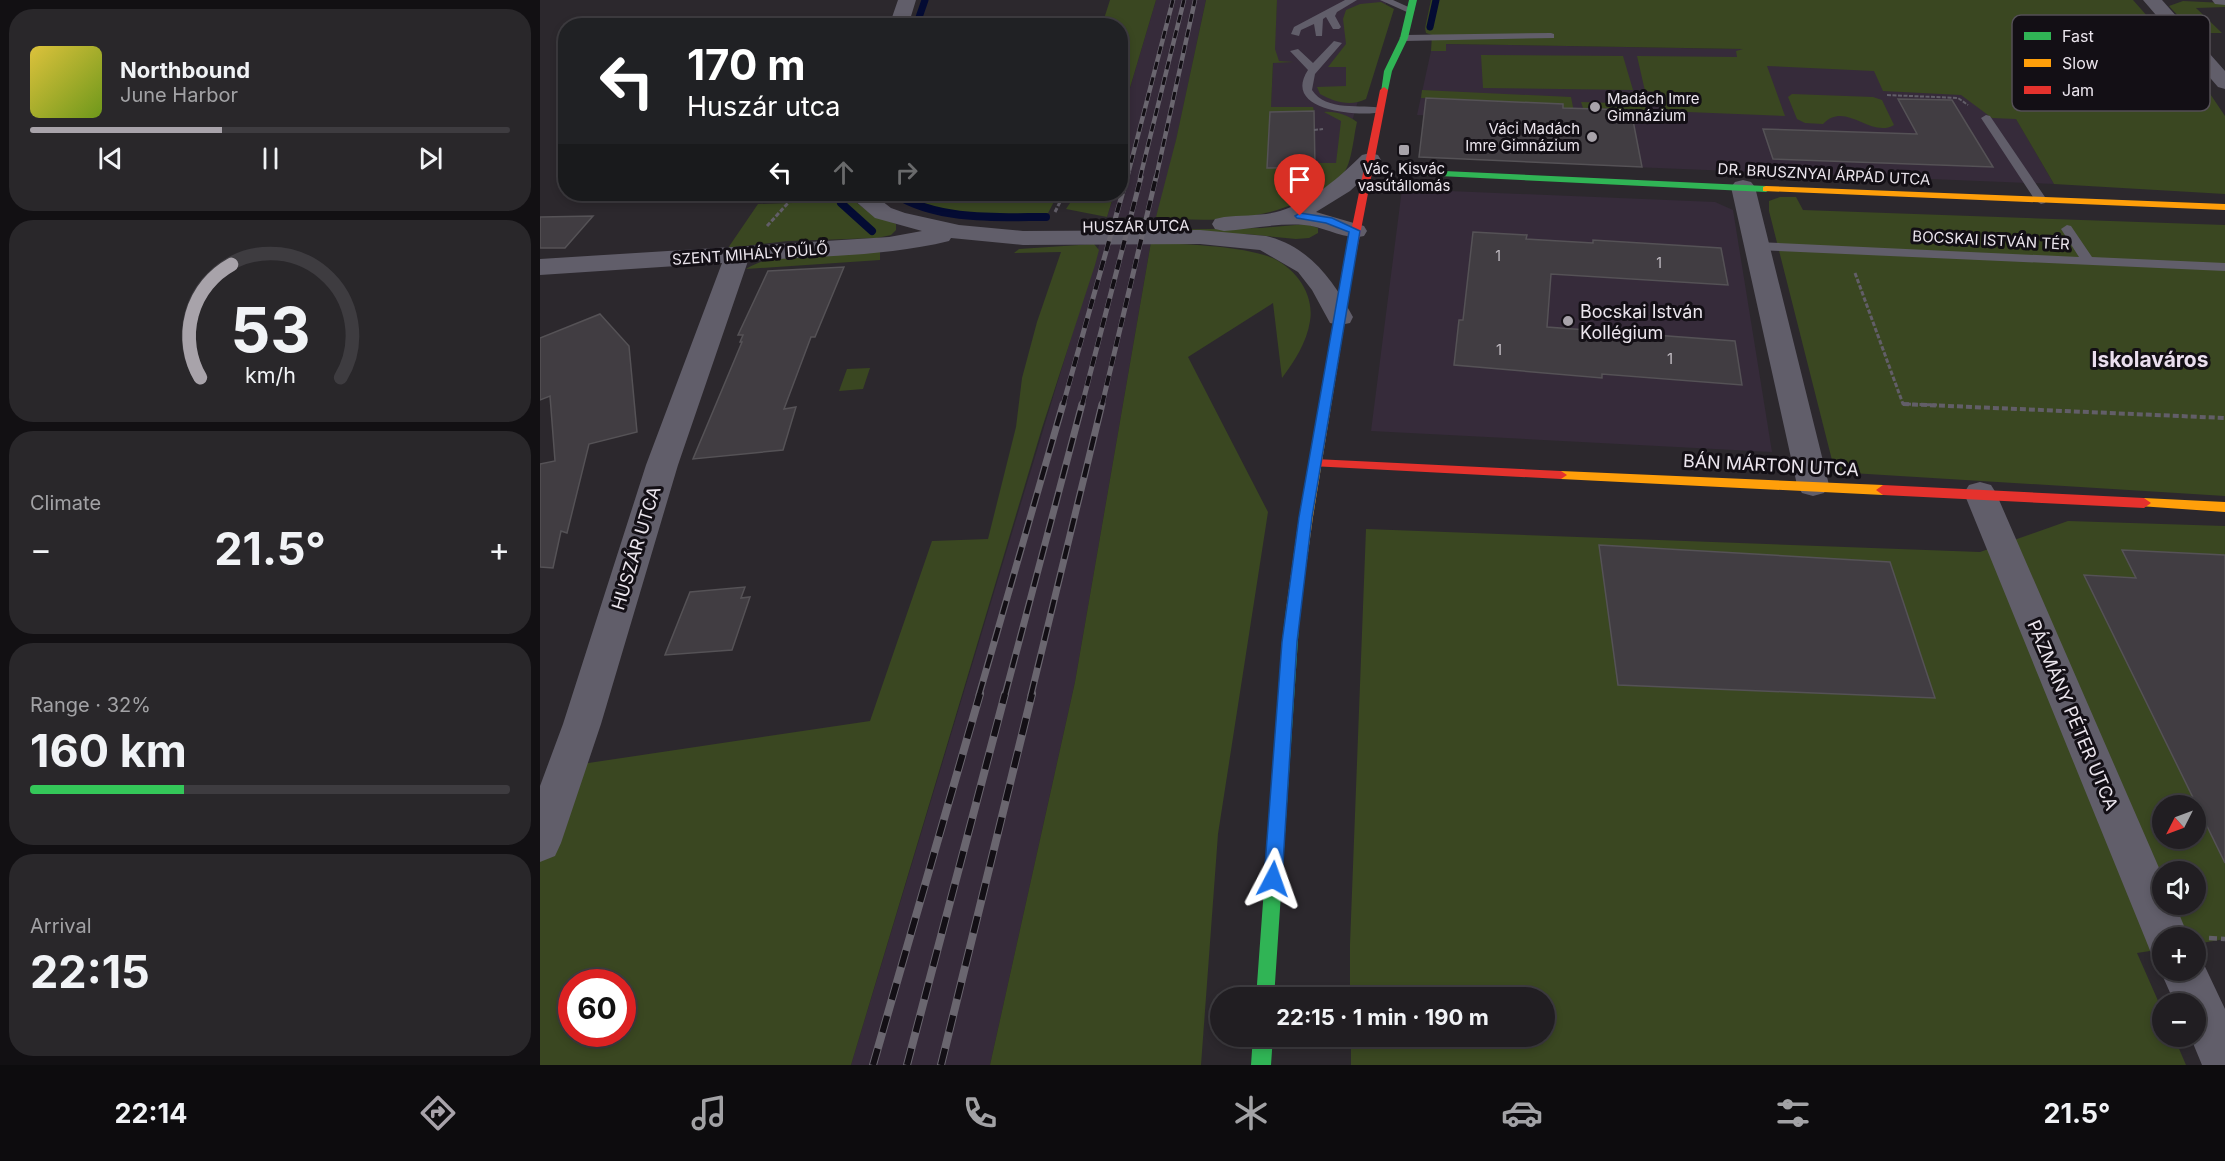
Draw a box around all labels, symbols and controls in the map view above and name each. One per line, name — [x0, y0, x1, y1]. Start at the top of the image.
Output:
legend — [2012, 15, 2210, 111]
text: Fast — [2062, 26, 2094, 46]
text: 170 m — [687, 39, 805, 90]
icon: left — [588, 42, 666, 120]
text: Slow — [2062, 53, 2099, 73]
text: Northbound — [120, 57, 250, 83]
text: Jam — [2062, 80, 2094, 100]
text: June Harbor — [120, 83, 238, 107]
place label: Madách Imre Gimnázium — [1607, 89, 1700, 125]
text: Huszár utca — [687, 90, 841, 123]
marker: Madách Imre Gimnázium — [1588, 100, 1602, 114]
place label: Váci Madách Imre Gimnázium — [1465, 119, 1580, 155]
marker: Váci Madách Imre Gimnázium — [1585, 130, 1599, 144]
icon: previous — [94, 142, 127, 175]
icon: pause — [254, 142, 287, 175]
icon: next — [414, 142, 447, 175]
marker: Vác, Kisvác vasútállomás — [1397, 143, 1411, 157]
pin — [1274, 154, 1325, 216]
icon: left — [764, 156, 797, 189]
icon: ahead — [827, 156, 860, 189]
icon: right — [890, 156, 923, 189]
place label: Vác, Kisvác vasútállomás — [1358, 159, 1450, 195]
street label: DR. BRUSZNYAI ÁRPÁD UTCA — [1717, 159, 1931, 189]
icon: arrive — [1283, 163, 1316, 196]
street label: HUSZÁR UTCA — [1082, 216, 1190, 236]
street label: BOCSKAI ISTVÁN TÉR — [1912, 226, 2070, 254]
street label: SZENT MIHÁLY DŰLŐ — [671, 239, 829, 269]
house number: 1 — [1495, 247, 1501, 264]
house number: 1 — [1656, 254, 1662, 271]
text: 53 — [230, 292, 310, 367]
place label: Bocskai István Kollégium — [1580, 301, 1703, 343]
marker: Bocskai István Kollégium — [1561, 314, 1575, 328]
house number: 1 — [1496, 340, 1502, 359]
district label: Iskolaváros — [2091, 347, 2209, 372]
house number: 1 — [1667, 349, 1673, 368]
text: km/h — [245, 363, 295, 389]
street label: BÁN MÁRTON UTCA — [1682, 449, 1860, 480]
street label: HUSZÁR UTCA — [606, 483, 665, 612]
text: Climate — [30, 491, 101, 515]
text: 21.5° — [214, 521, 326, 576]
text: − — [30, 529, 52, 569]
text: + — [488, 529, 510, 569]
street label: PÁZMÁNY PÉTER UTCA — [2023, 616, 2124, 813]
text: Range · 32% — [30, 693, 151, 717]
text: 160 km — [30, 723, 187, 778]
north arrow — [2152, 795, 2206, 849]
map controls — [2152, 795, 2206, 1047]
position arrow — [1241, 847, 1305, 911]
button: sound — [2152, 861, 2206, 915]
text: Arrival — [30, 914, 92, 938]
button: + — [2152, 927, 2206, 981]
text: 22:15 — [30, 944, 150, 999]
speed limit sign: 60 — [558, 969, 636, 1047]
button: − — [2152, 993, 2206, 1047]
text: 22:15 · 1 min · 190 m — [1276, 1004, 1489, 1030]
icon: directions — [417, 1092, 459, 1134]
icon: music — [688, 1092, 730, 1134]
icon: phone — [959, 1092, 1001, 1134]
icon: climate — [1230, 1092, 1272, 1134]
icon: car — [1501, 1092, 1543, 1134]
icon: filters — [1772, 1092, 1814, 1134]
text: 22:14 — [115, 1097, 188, 1130]
text: 21.5° — [2043, 1097, 2110, 1130]

